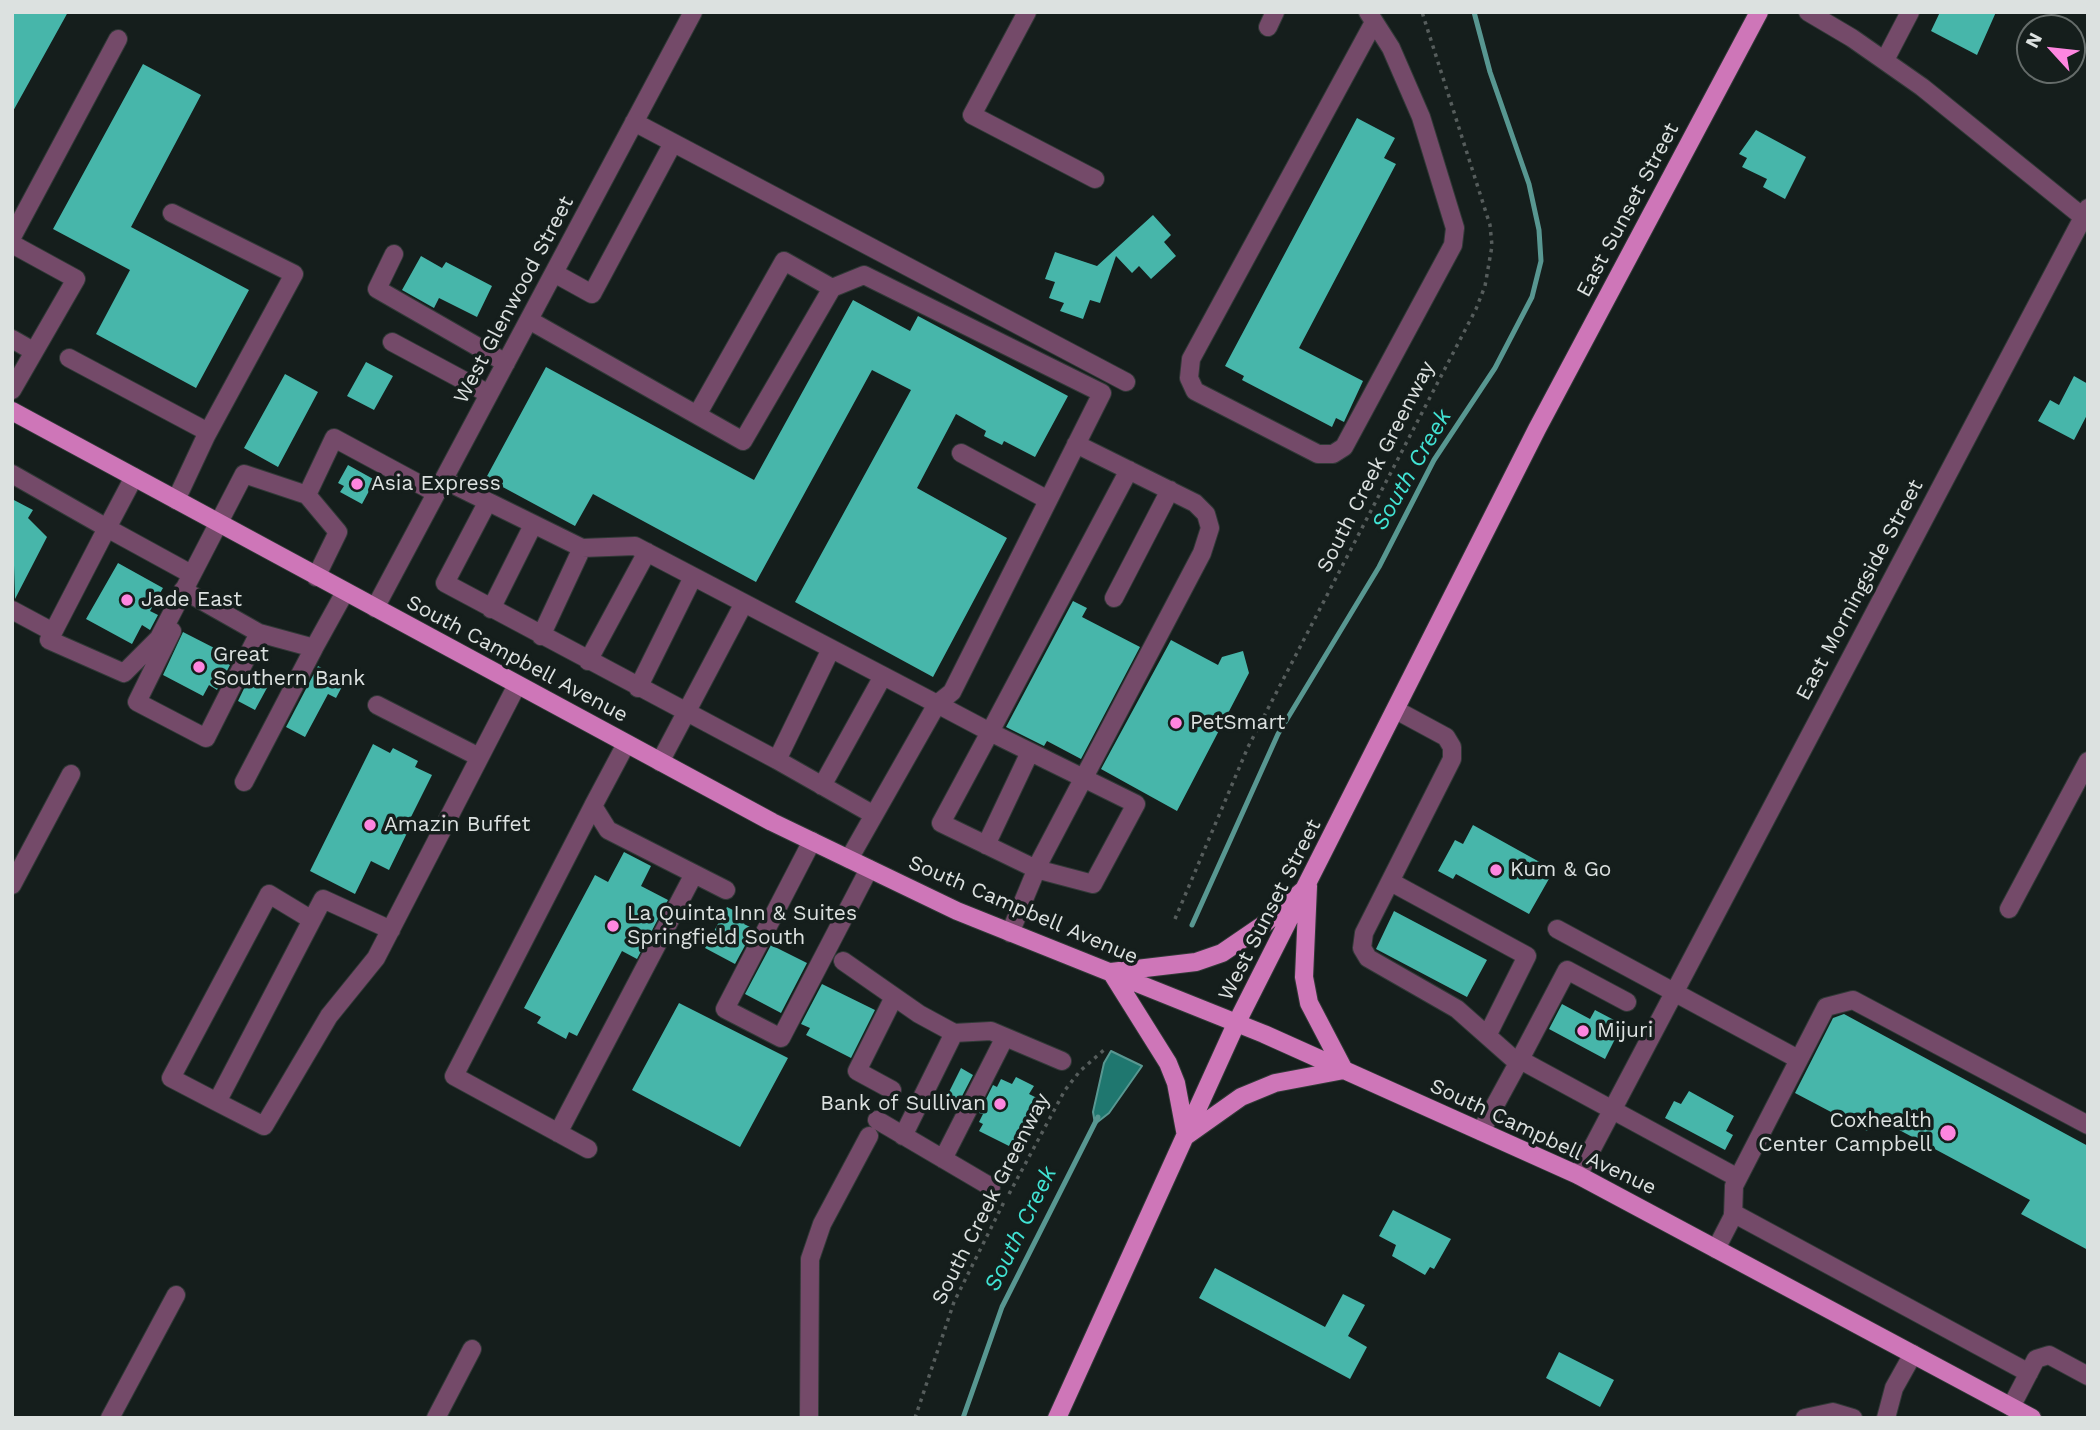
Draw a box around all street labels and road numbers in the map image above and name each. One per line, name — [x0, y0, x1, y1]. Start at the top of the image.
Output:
street label: East Sunset Street — [1571, 119, 1685, 301]
street label: West Glenwood Street — [449, 192, 579, 408]
street label: South Creek Greenway — [1312, 357, 1440, 577]
street label: East Morningside Street — [1791, 475, 1929, 705]
street label: South Campbell Avenue — [402, 590, 632, 728]
street label: West Sunset Street — [1213, 815, 1327, 1005]
street label: South Campbell Avenue — [904, 850, 1142, 970]
street label: South Campbell Avenue — [1426, 1073, 1660, 1201]
street label: South Creek Greenway — [927, 1089, 1055, 1309]

